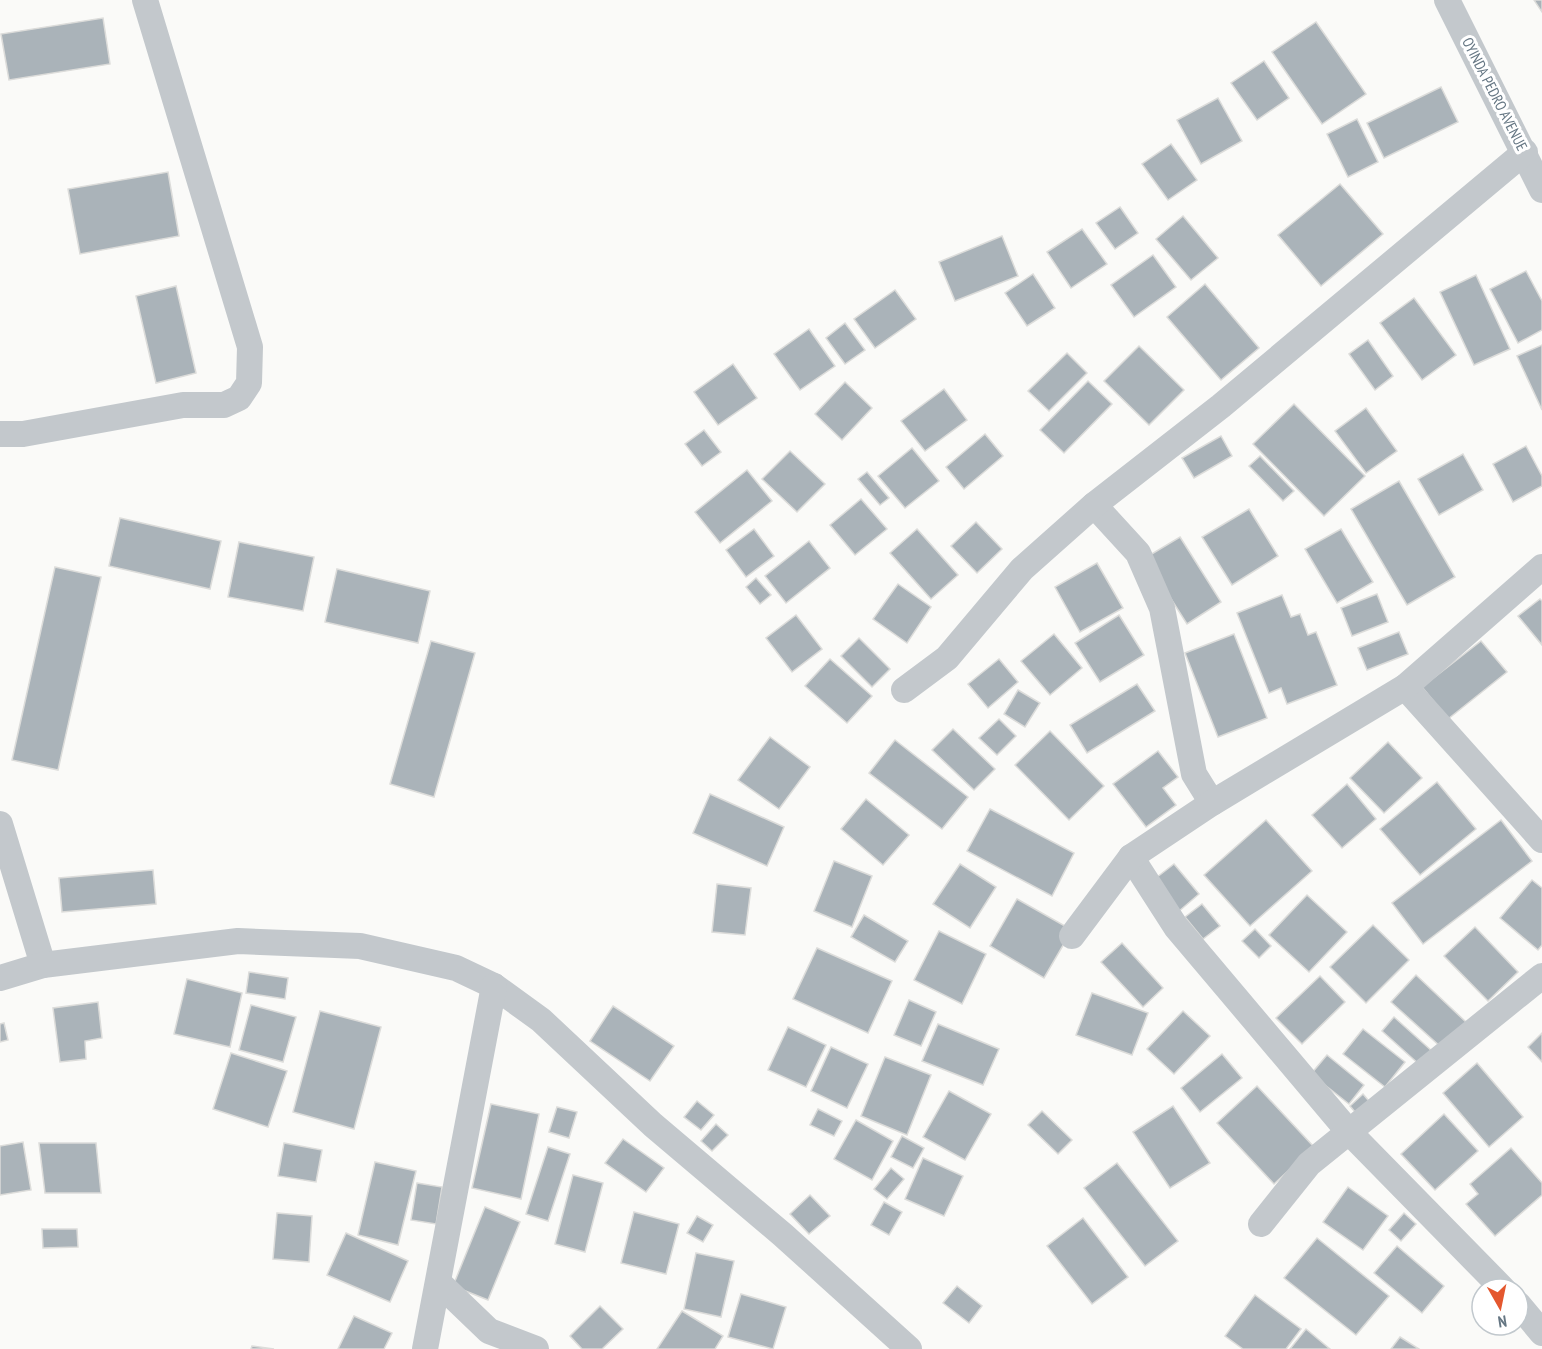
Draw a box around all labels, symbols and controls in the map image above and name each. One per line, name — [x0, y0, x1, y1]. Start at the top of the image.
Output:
street label: OYINDA PEDRO AVENUE — [1458, 34, 1532, 154]
north arrow — [1470, 1277, 1530, 1337]
text: N — [1497, 1311, 1508, 1332]

